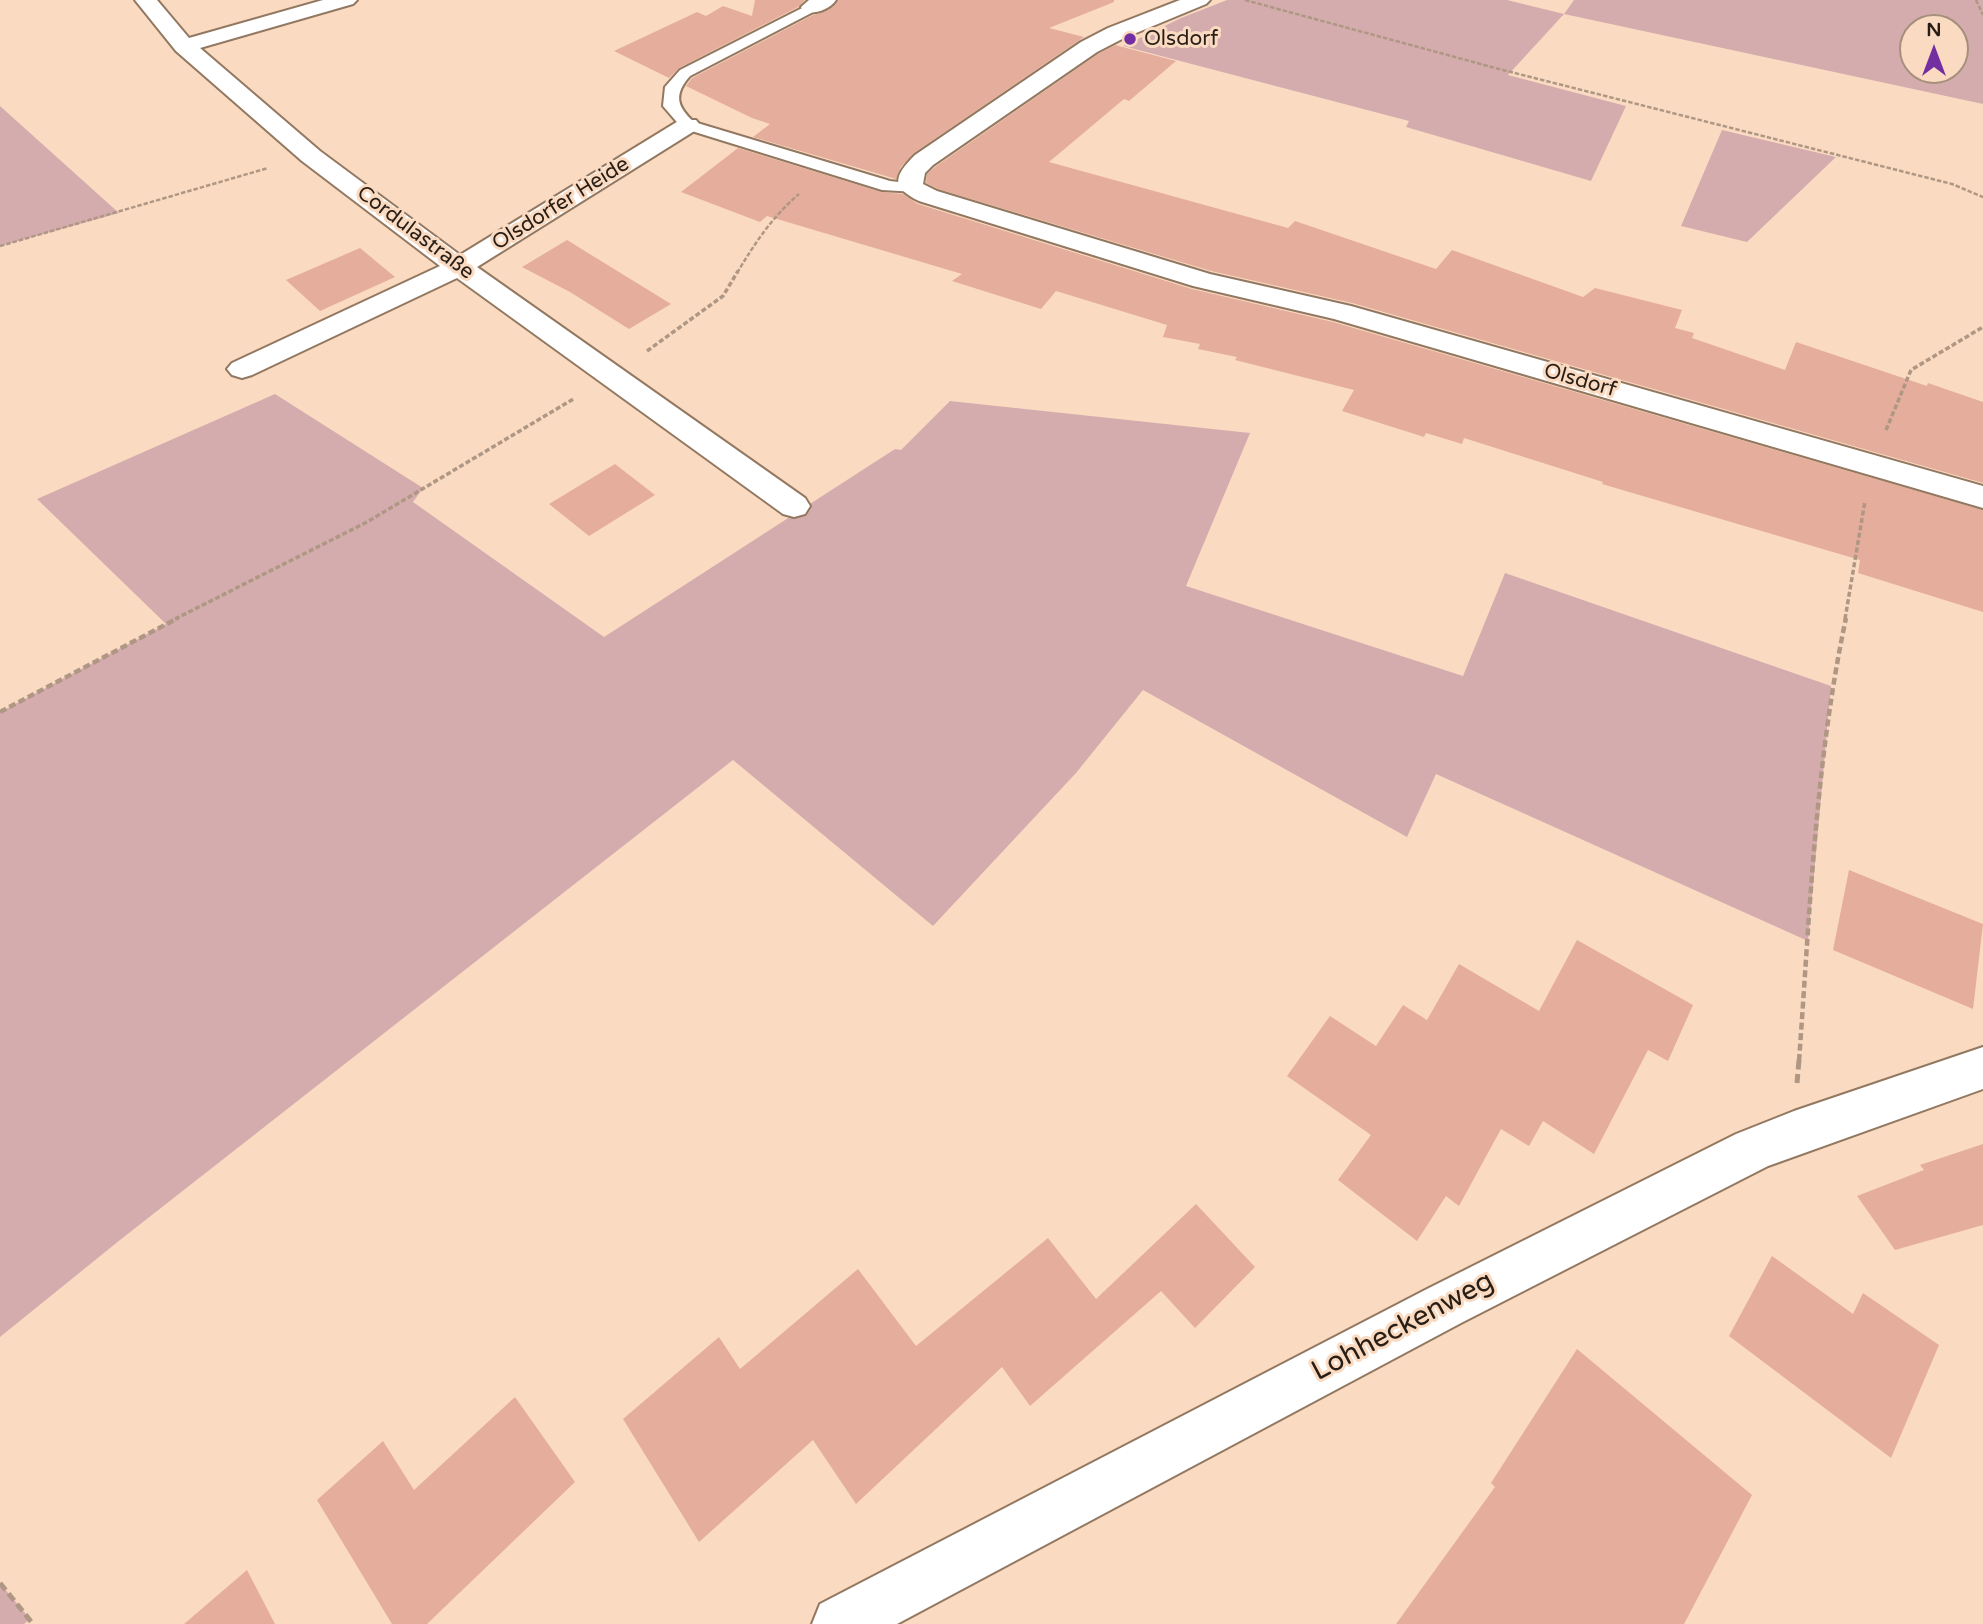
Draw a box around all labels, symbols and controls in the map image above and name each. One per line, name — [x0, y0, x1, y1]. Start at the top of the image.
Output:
north arrow — [1899, 14, 1969, 84]
text: N — [1926, 19, 1942, 41]
place label: Olsdorf — [1144, 26, 1218, 52]
marker: Olsdorf — [1122, 31, 1138, 47]
street label: Olsdorfer Heide — [488, 152, 634, 256]
street label: Cordulastraße — [351, 181, 479, 285]
street label: Olsdorf — [1541, 359, 1619, 403]
street label: Lohheckenweg — [1306, 1265, 1500, 1389]

